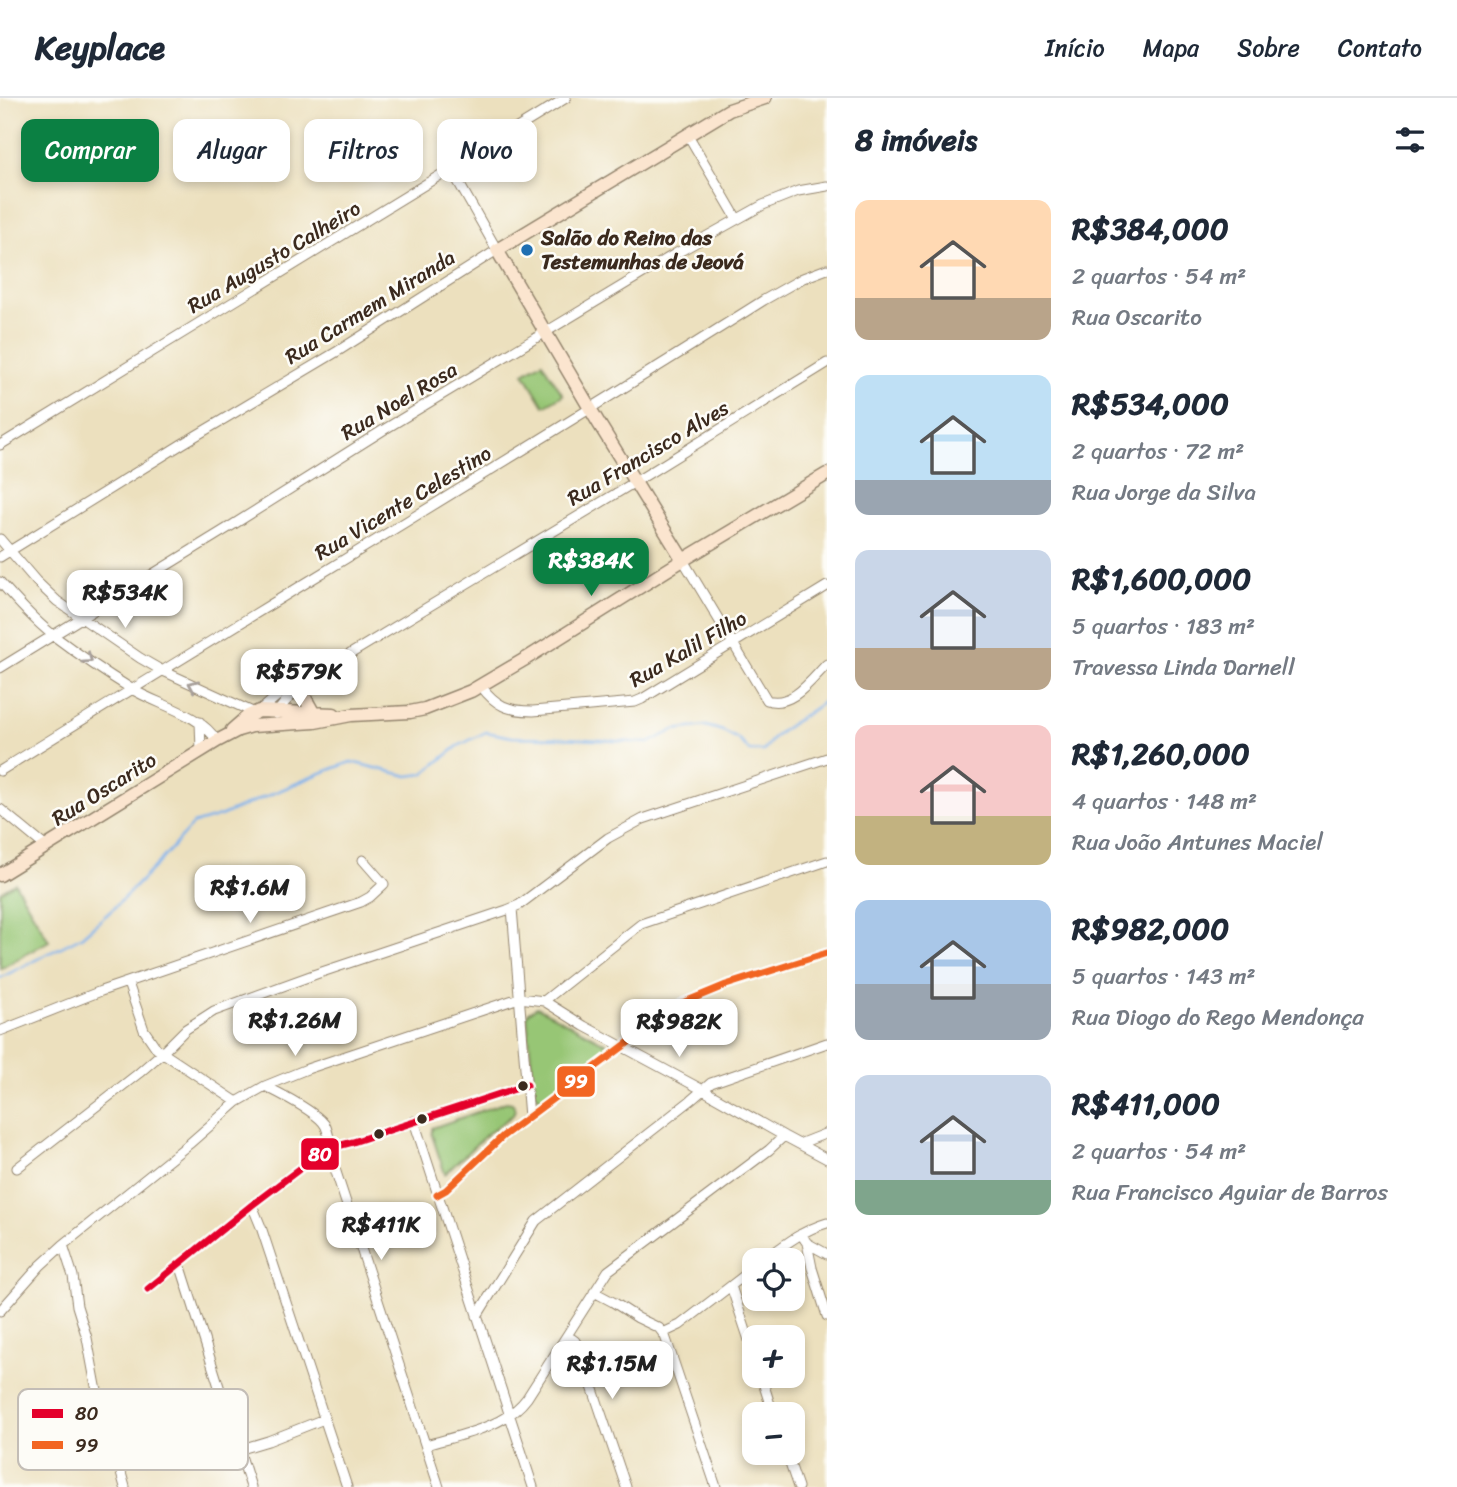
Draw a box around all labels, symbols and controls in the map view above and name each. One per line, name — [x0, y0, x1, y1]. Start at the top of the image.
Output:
text: Keyplace — [35, 19, 165, 77]
text: Início — [1045, 27, 1105, 69]
text: Mapa — [1143, 27, 1199, 69]
text: Sobre — [1237, 27, 1300, 69]
text: Contato — [1338, 27, 1422, 69]
text: 8 imóveis — [855, 113, 977, 167]
chip: Comprar — [21, 119, 159, 182]
chip: Alugar — [173, 119, 290, 182]
chip: Filtros — [304, 119, 423, 182]
chip: Novo — [437, 119, 537, 182]
icon: filters — [1391, 121, 1429, 159]
street label: Rua Augusto Calheiro — [180, 190, 368, 324]
text: R$384,000 — [1072, 202, 1229, 256]
place label: Salão do Reino das Testemunhas de Jeová — [540, 219, 744, 281]
icon: home — [911, 228, 995, 312]
street label: Rua Carmem Miranda — [277, 239, 463, 375]
marker: Salão do Reino das Testemunhas de Jeová — [519, 242, 535, 258]
text: 2 quartos · 54 m² — [1072, 256, 1246, 297]
text: Rua Oscarito — [1072, 297, 1202, 338]
street label: Rua Noel Rosa — [333, 351, 465, 451]
text: R$534,000 — [1072, 377, 1229, 431]
street label: Rua Francisco Alves — [559, 389, 737, 517]
icon: home — [911, 403, 995, 487]
text: 2 quartos · 72 m² — [1072, 431, 1244, 472]
street label: Rua Vicente Celestino — [307, 435, 499, 571]
text: Rua Jorge da Silva — [1072, 472, 1256, 513]
pin: R$384K — [534, 538, 648, 598]
text: R$384K — [549, 540, 633, 581]
text: R$1,600,000 — [1072, 552, 1251, 606]
pin: R$534K — [68, 570, 182, 630]
text: R$534K — [83, 572, 167, 613]
icon: home — [911, 578, 995, 662]
street label: Rua Kalil Filho — [622, 600, 754, 698]
text: 5 quartos · 183 m² — [1072, 606, 1255, 647]
text: Travessa Linda Darnell — [1072, 647, 1295, 688]
pin: R$579K — [242, 650, 356, 709]
one-way arrow — [80, 651, 93, 663]
text: R$579K — [257, 651, 341, 692]
one-way arrow — [187, 679, 200, 693]
text: R$1,260,000 — [1072, 727, 1250, 781]
street label: Rua Oscarito — [44, 741, 165, 837]
icon: home — [911, 753, 995, 837]
text: 4 quartos · 148 m² — [1072, 781, 1257, 822]
text: Rua João Antunes Maciel — [1072, 822, 1323, 863]
pin: R$1.6M — [193, 866, 307, 925]
text: R$1.6M — [211, 867, 289, 908]
text: R$982,000 — [1072, 902, 1229, 956]
icon: home — [911, 928, 995, 1012]
text: 5 quartos · 143 m² — [1072, 956, 1255, 997]
text: Rua Diogo do Rego Mendonça — [1072, 997, 1364, 1038]
pin: R$1.26M — [230, 998, 360, 1058]
text: R$1.26M — [249, 1000, 341, 1041]
pin: R$982K — [622, 1000, 736, 1059]
text: R$982K — [637, 1001, 721, 1042]
line badge: 99 — [556, 1065, 596, 1098]
text: 99 — [564, 1065, 588, 1098]
text: R$411,000 — [1072, 1077, 1220, 1131]
unlabelled marker — [516, 1079, 530, 1093]
icon: home — [911, 1103, 995, 1187]
unlabelled marker — [415, 1112, 429, 1126]
unlabelled marker — [372, 1127, 386, 1141]
text: 2 quartos · 54 m² — [1072, 1131, 1246, 1172]
line badge: 80 — [300, 1137, 340, 1171]
text: 80 — [307, 1138, 332, 1171]
text: Rua Francisco Aguiar de Barros — [1072, 1172, 1388, 1213]
pin: R$411K — [324, 1202, 438, 1262]
text: R$411K — [342, 1204, 420, 1245]
map controls — [742, 1248, 805, 1465]
button: locate — [742, 1248, 805, 1311]
button: + — [742, 1325, 805, 1388]
pin: R$1.15M — [547, 1342, 677, 1401]
text: R$1.15M — [567, 1343, 657, 1384]
legend — [18, 1389, 248, 1470]
text: 80 — [75, 1397, 98, 1430]
button: − — [742, 1402, 805, 1465]
text: 99 — [75, 1429, 98, 1462]

